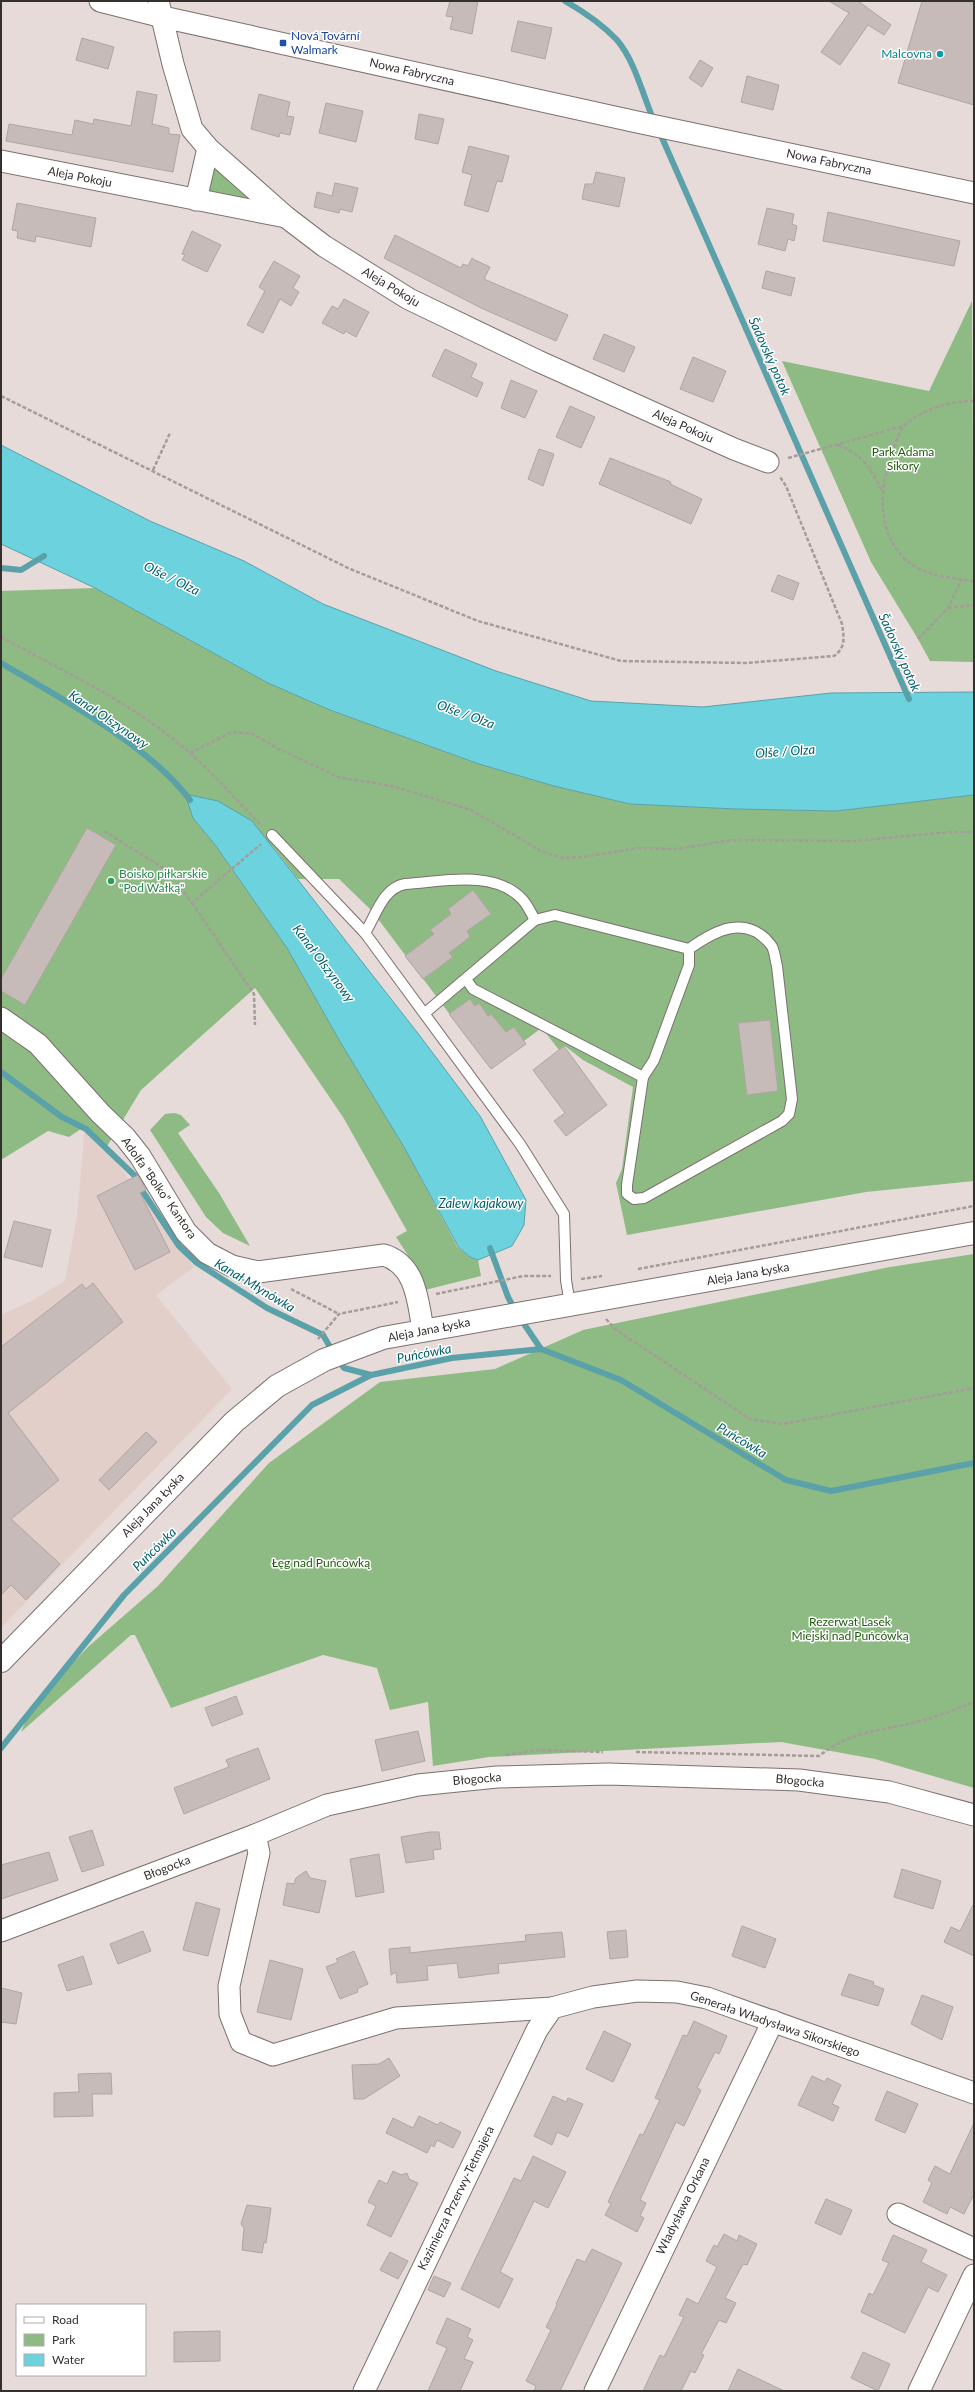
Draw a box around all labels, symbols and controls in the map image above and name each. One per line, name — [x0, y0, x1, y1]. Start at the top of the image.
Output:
place label: Nová Tovární Walmark — [291, 28, 361, 57]
marker: Nová Tovární Walmark — [278, 38, 288, 48]
place label: Malcovna — [881, 46, 932, 61]
marker: Malcovna — [935, 49, 945, 59]
street label: Nowa Fabryczna — [368, 54, 456, 89]
street label: Nowa Fabryczna — [785, 145, 873, 178]
street label: Aleja Pokoju — [47, 163, 113, 190]
street label: Aleja Pokoju — [360, 263, 423, 310]
water label: Šadovský potok — [746, 314, 795, 398]
street label: Aleja Pokoju — [650, 405, 716, 446]
park label: Park Adama Sikory — [872, 444, 934, 473]
water label: Olše / Olza — [142, 558, 203, 598]
water label: Šadovský potok — [876, 610, 925, 694]
water label: Kanał Olszynowy — [66, 686, 153, 752]
water label: Olše / Olza — [435, 696, 497, 732]
water label: Olše / Olza — [755, 741, 816, 761]
place label: Boisko piłkarskie "Pod Wałką" — [119, 866, 207, 895]
marker: Boisko piłkarskie "Pod Wałką" — [106, 876, 116, 886]
water label: Kanał Olszynowy — [290, 921, 359, 1006]
street label: Adolfa "Bolko" Kantora — [119, 1134, 200, 1242]
water label: Zalew kajakowy — [437, 1195, 524, 1211]
water label: Kanał Młynówka — [212, 1255, 298, 1315]
street label: Aleja Jana Łyska — [705, 1259, 791, 1288]
street label: Aleja Jana Łyska — [386, 1314, 471, 1345]
water label: Puńcówka — [395, 1340, 453, 1366]
water label: Puńcówka — [714, 1419, 770, 1461]
street label: Aleja Jana Łyska — [118, 1469, 187, 1540]
water label: Puńcówka — [129, 1524, 179, 1574]
park label: Łęg nad Puńcówką — [272, 1555, 370, 1570]
park label: Rezerwat Lasek Miejski nad Puńcówką — [791, 1614, 909, 1643]
street label: Błogocka — [452, 1769, 502, 1788]
street label: Błogocka — [775, 1771, 825, 1790]
street label: Błogocka — [141, 1852, 192, 1883]
street label: Generała Władysława Sikorskiego — [688, 1987, 862, 2060]
street label: Kazimierza Przerwy-Tetmajera — [414, 2123, 497, 2272]
street label: Władysława Orkana — [652, 2155, 713, 2257]
legend — [16, 2304, 146, 2376]
text: Road — [52, 2312, 79, 2327]
text: Park — [52, 2332, 76, 2347]
text: Water — [52, 2352, 85, 2367]

